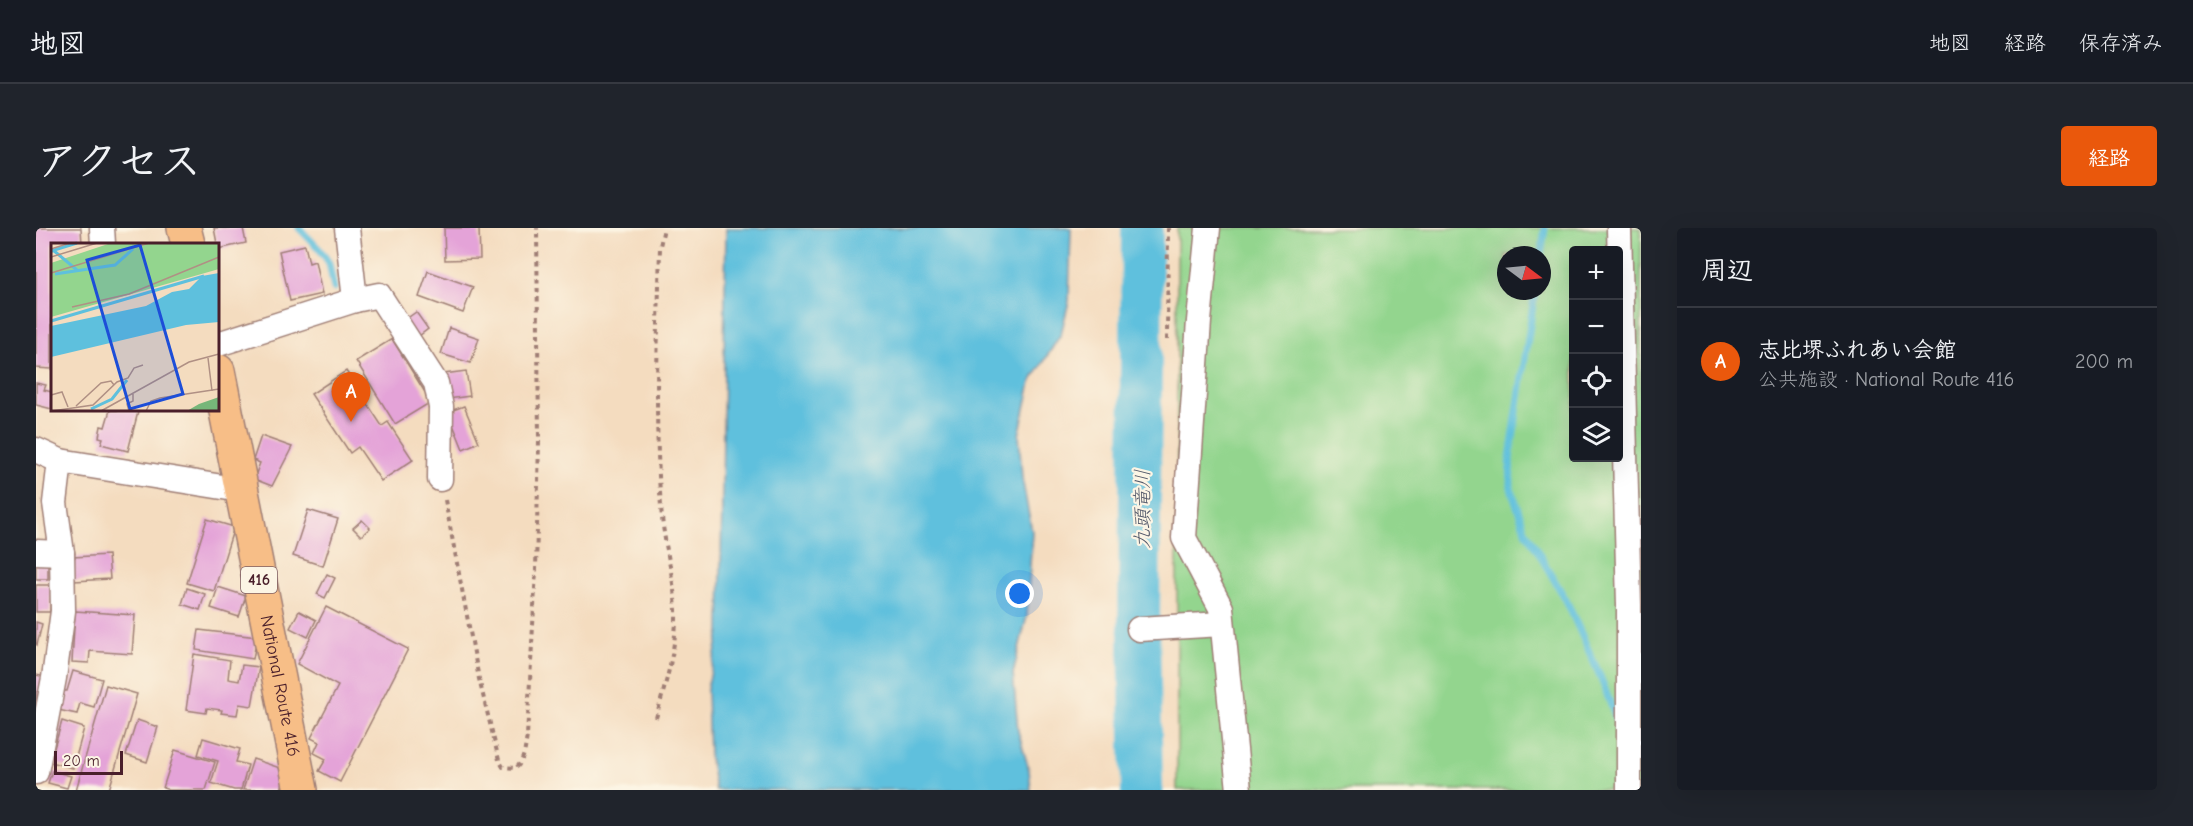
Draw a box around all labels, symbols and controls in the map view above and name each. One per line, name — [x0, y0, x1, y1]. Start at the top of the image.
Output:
text: 地図 — [30, 28, 86, 60]
text: 地図 — [1929, 31, 1971, 55]
text: 経路 — [2004, 31, 2046, 55]
text: 保存済み — [2079, 31, 2163, 55]
button: 経路 — [2061, 126, 2157, 186]
text: アクセス — [36, 137, 201, 186]
inset map — [51, 243, 219, 411]
north arrow — [1497, 246, 1551, 300]
map controls — [1569, 246, 1623, 462]
button: + — [1569, 246, 1623, 300]
text: 周辺 — [1701, 256, 1753, 286]
button: − — [1569, 300, 1623, 354]
text: 志比堺ふれあい会館 — [1758, 337, 1956, 363]
text: A — [1715, 350, 1726, 373]
text: 200 m — [2075, 350, 2133, 373]
button: locate — [1569, 354, 1623, 408]
text: 公共施設 · National Route 416 — [1758, 368, 2014, 391]
pin: A — [332, 372, 370, 422]
button: layers — [1569, 408, 1623, 462]
water label: 九頭竜川 — [1131, 469, 1154, 549]
road number: 416 — [241, 567, 277, 593]
your location — [1005, 579, 1034, 608]
street label: National Route 416 — [256, 613, 305, 758]
scale bar — [54, 748, 123, 776]
text: 20 m — [63, 752, 100, 770]

